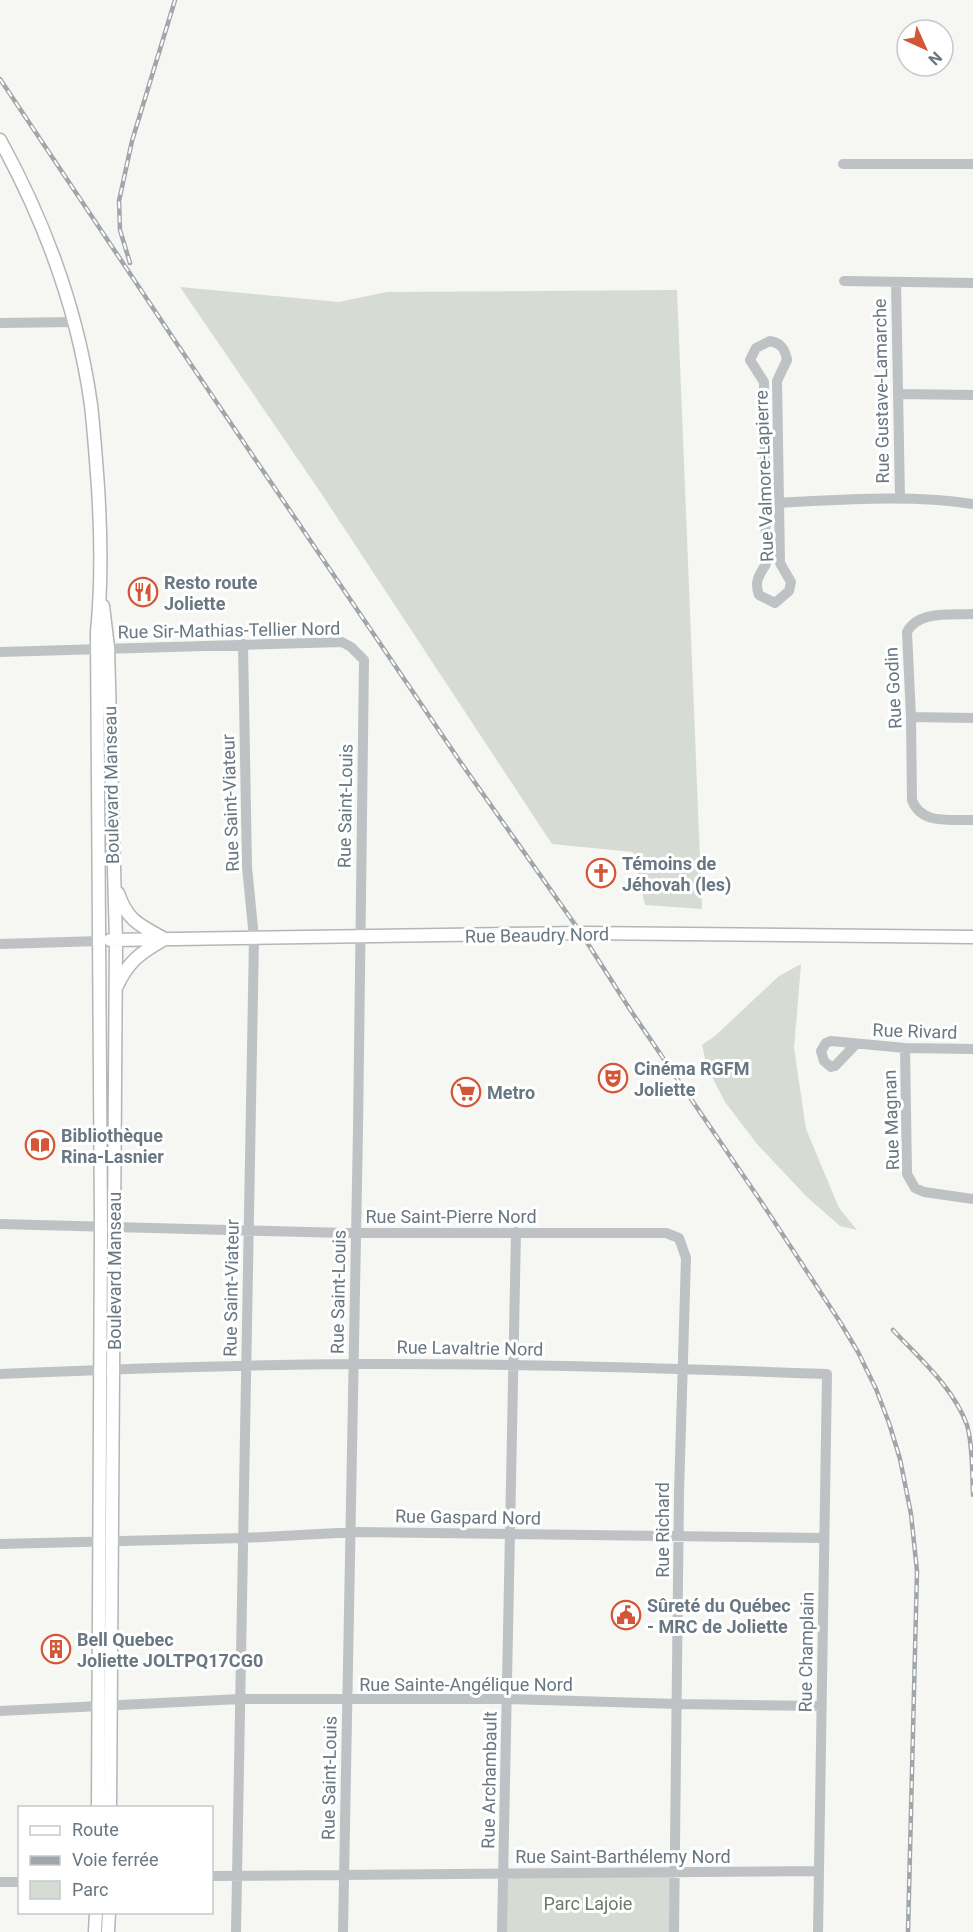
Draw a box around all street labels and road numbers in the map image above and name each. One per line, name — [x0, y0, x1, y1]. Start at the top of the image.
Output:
street label: Rue Gustave-Lamarche — [869, 298, 893, 484]
street label: Rue Valmore-Lapierre — [751, 390, 777, 562]
street label: Rue Sir-Mathias-Tellier Nord — [117, 618, 341, 642]
street label: Rue Godin — [880, 646, 906, 730]
street label: Boulevard Manseau — [99, 706, 123, 864]
street label: Rue Saint-Viateur — [217, 734, 243, 872]
street label: Rue Saint-Louis — [333, 744, 357, 868]
street label: Rue Beaudry Nord — [465, 923, 609, 947]
street label: Rue Rivard — [872, 1019, 958, 1043]
street label: Rue Magnan — [879, 1070, 903, 1170]
street label: Boulevard Manseau — [104, 1192, 125, 1350]
street label: Rue Saint-Pierre Nord — [365, 1206, 537, 1227]
street label: Rue Saint-Viateur — [219, 1219, 243, 1357]
street label: Rue Saint-Louis — [326, 1230, 350, 1354]
street label: Rue Lavaltrie Nord — [396, 1336, 544, 1360]
street label: Rue Richard — [652, 1482, 673, 1578]
street label: Rue Gaspard Nord — [395, 1505, 541, 1529]
street label: Rue Champlain — [794, 1591, 818, 1713]
street label: Rue Sainte-Angélique Nord — [359, 1674, 573, 1695]
street label: Rue Archambault — [477, 1711, 501, 1849]
street label: Rue Saint-Louis — [317, 1716, 341, 1840]
street label: Rue Saint-Barthélemy Nord — [515, 1846, 731, 1867]

